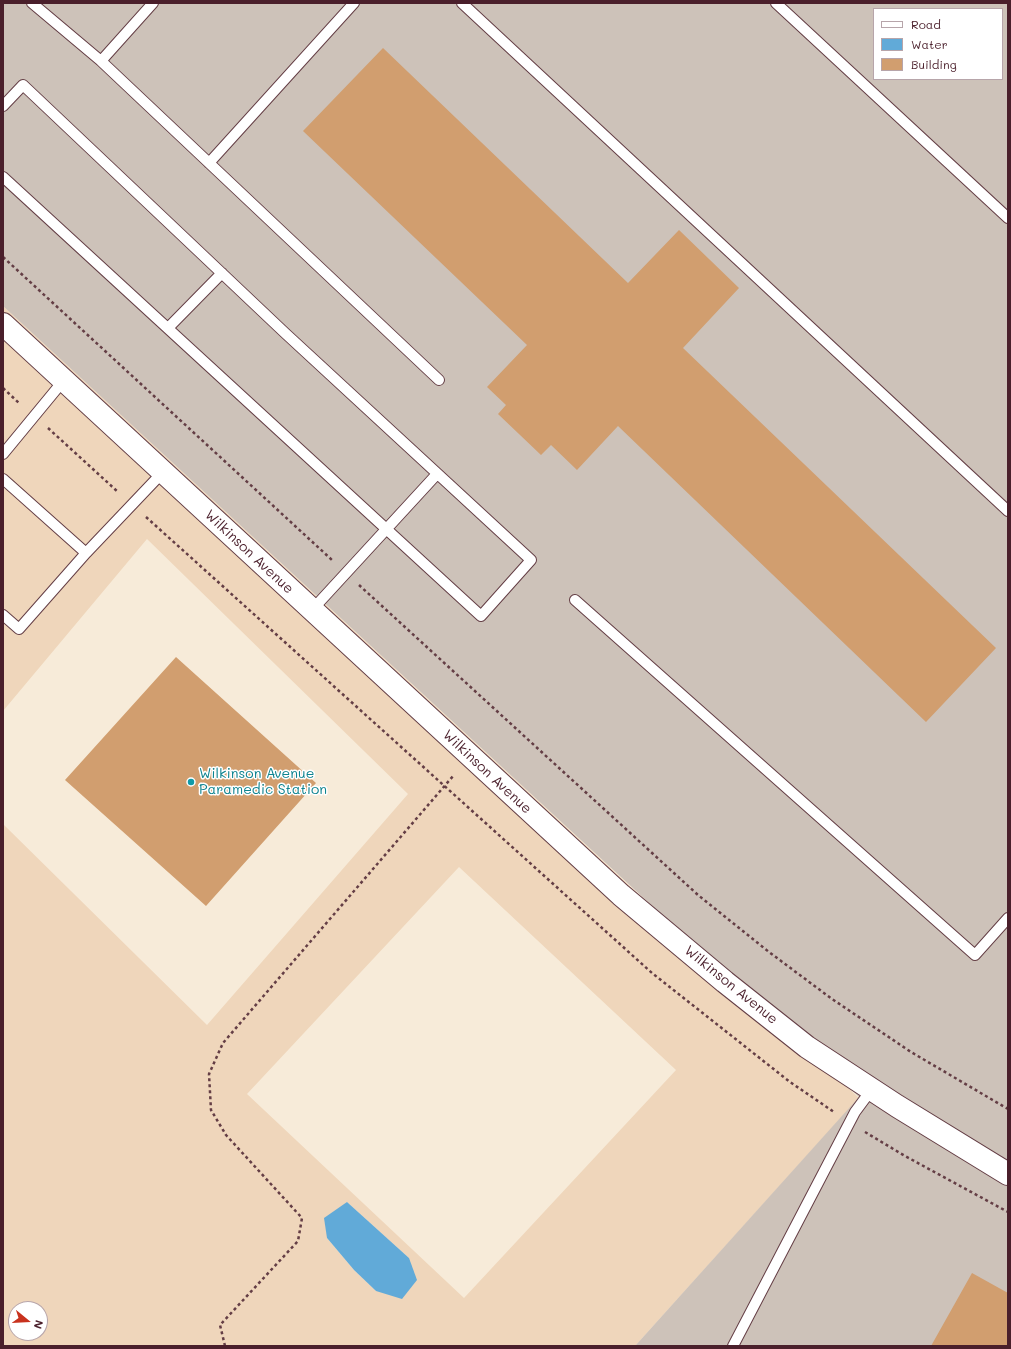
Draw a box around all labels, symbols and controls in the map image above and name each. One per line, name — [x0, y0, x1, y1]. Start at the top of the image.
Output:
legend — [873, 8, 1003, 80]
text: Road — [911, 16, 941, 32]
text: Water — [911, 36, 948, 52]
text: Building — [911, 56, 957, 72]
street label: Wilkinson Avenue — [201, 507, 297, 597]
street label: Wilkinson Avenue — [439, 727, 535, 817]
place label: Wilkinson Avenue Paramedic Station — [199, 766, 327, 798]
marker: Wilkinson Avenue Paramedic Station — [186, 777, 196, 787]
street label: Wilkinson Avenue — [681, 942, 781, 1028]
north arrow — [8, 1301, 48, 1341]
text: N — [31, 1318, 47, 1331]

